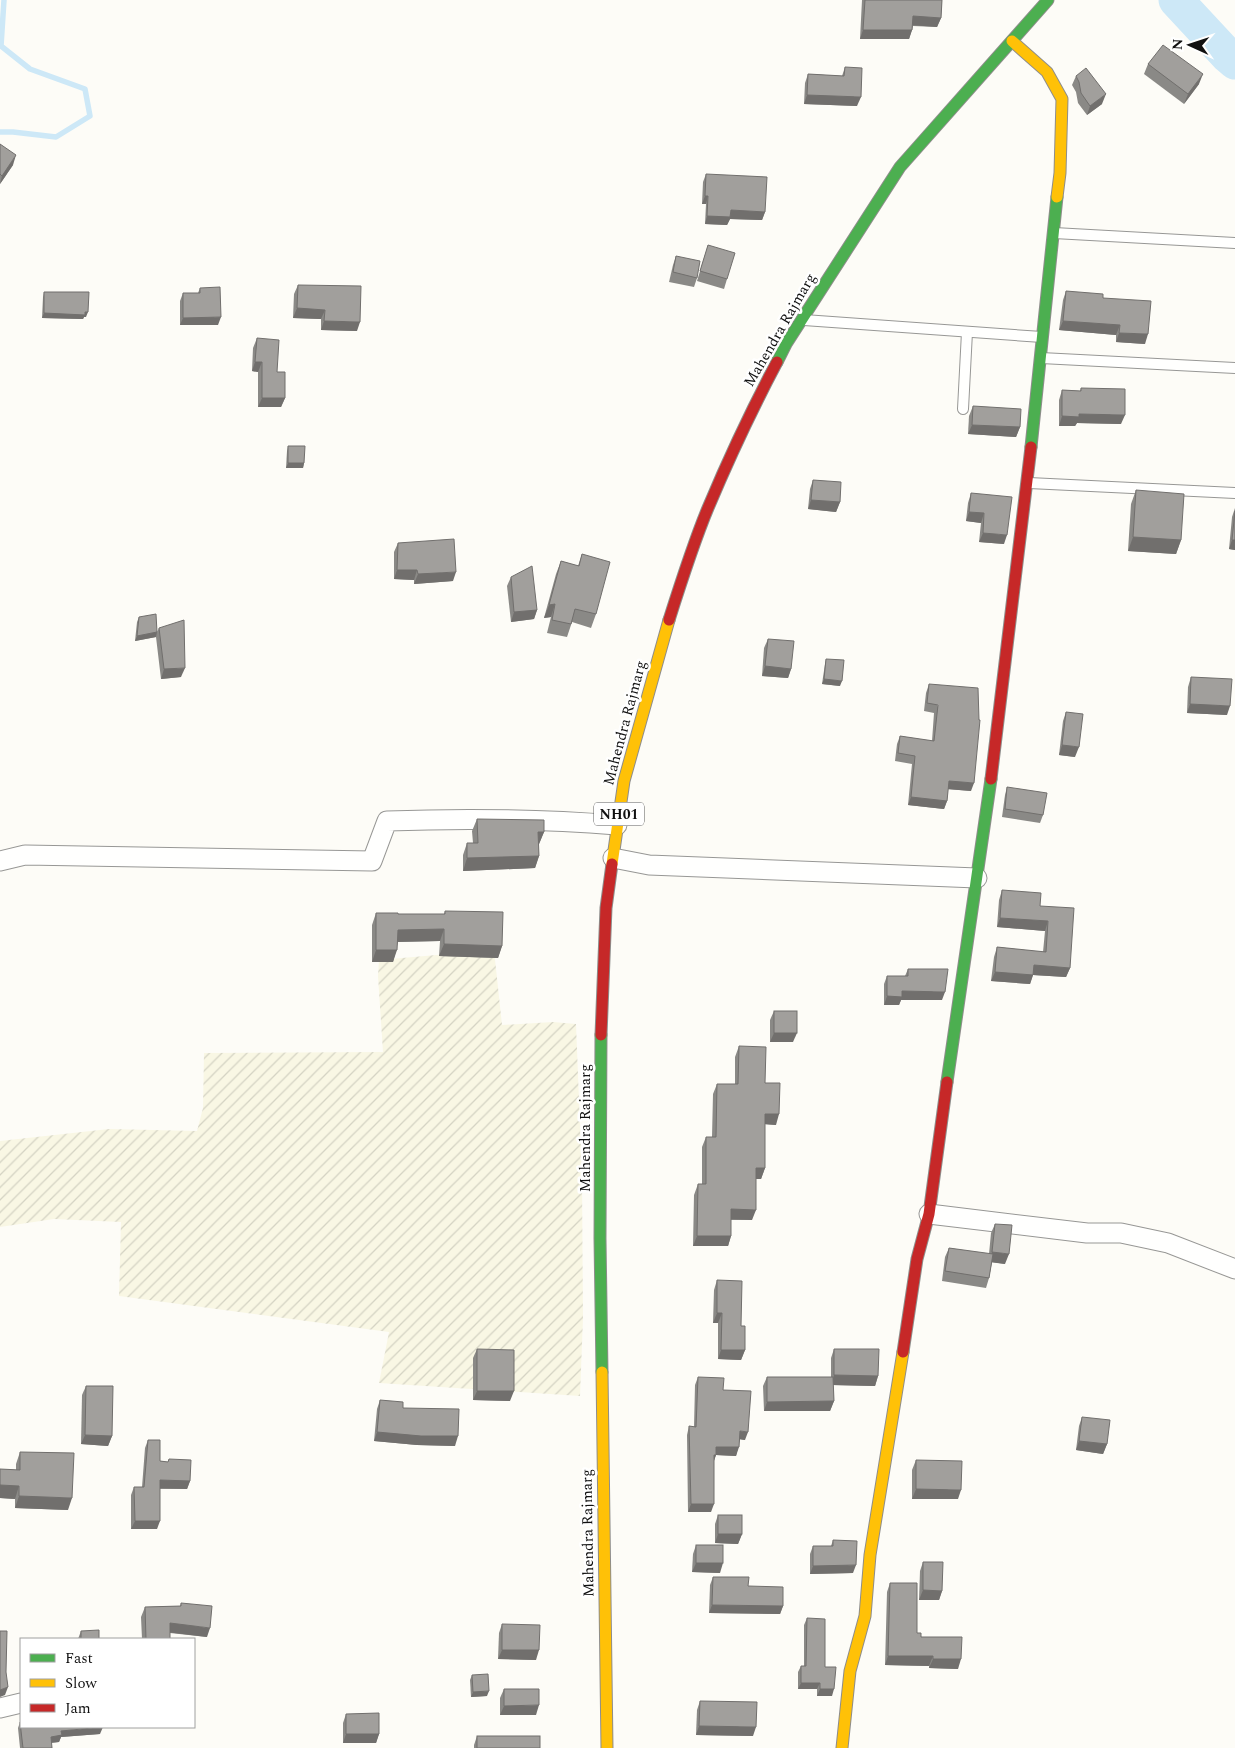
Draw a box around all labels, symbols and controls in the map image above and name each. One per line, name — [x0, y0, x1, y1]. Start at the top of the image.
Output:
north arrow — [1165, 20, 1215, 70]
text: N — [1167, 38, 1188, 51]
street label: Mahendra Rajmarg — [738, 269, 822, 391]
street label: Mahendra Rajmarg — [597, 658, 653, 788]
road number: NH01 — [594, 802, 644, 826]
street label: Mahendra Rajmarg — [574, 1064, 597, 1192]
street label: Mahendra Rajmarg — [575, 1469, 601, 1597]
legend — [20, 1638, 195, 1728]
text: Fast — [65, 1647, 93, 1670]
text: Slow — [65, 1672, 97, 1695]
text: Jam — [65, 1697, 91, 1720]

